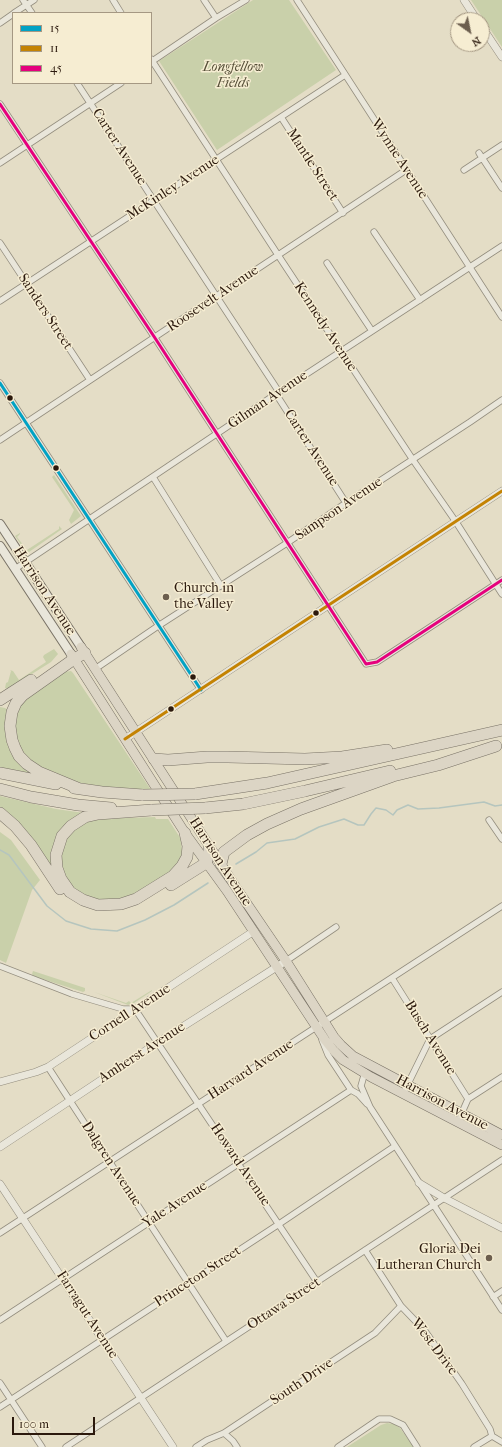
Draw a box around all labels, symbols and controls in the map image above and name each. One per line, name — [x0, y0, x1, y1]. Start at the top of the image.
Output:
legend — [12, 12, 152, 84]
north arrow — [450, 12, 490, 52]
text: 15 — [50, 21, 59, 35]
text: N — [469, 34, 483, 49]
text: 11 — [50, 41, 59, 55]
park label: Longfellow Fields — [203, 60, 263, 92]
text: 45 — [50, 61, 62, 75]
street label: Carter Avenue — [88, 106, 150, 188]
street label: Wynne Avenue — [367, 116, 431, 202]
street label: Mantle Street — [282, 126, 342, 204]
street label: McKinley Avenue — [123, 152, 223, 224]
street label: Roosevelt Avenue — [164, 262, 262, 336]
street label: Sanders Street — [14, 271, 76, 353]
street label: Kennedy Avenue — [290, 279, 360, 375]
street label: Gilman Avenue — [225, 367, 311, 433]
unlabelled marker — [5, 393, 15, 403]
street label: Carter Avenue — [280, 407, 342, 489]
unlabelled marker — [51, 463, 61, 473]
street label: Sampson Avenue — [292, 474, 386, 544]
street label: Harrison Avenue — [9, 544, 79, 638]
place label: Church in the Valley — [174, 581, 234, 614]
marker: Church in the Valley — [161, 592, 171, 602]
unlabelled marker — [311, 608, 321, 618]
unlabelled marker — [188, 672, 198, 682]
unlabelled marker — [166, 704, 176, 714]
street label: Harrison Avenue — [185, 815, 255, 909]
street label: Cornell Avenue — [86, 981, 174, 1045]
street label: Busch Avenue — [401, 998, 459, 1078]
street label: Amherst Avenue — [96, 1019, 188, 1087]
street label: Harvard Avenue — [205, 1036, 297, 1104]
street label: Harrison Avenue — [393, 1072, 491, 1134]
street label: Dalgren Avenue — [77, 1118, 145, 1210]
street label: Howard Avenue — [206, 1120, 274, 1210]
street label: Yale Avenue — [139, 1178, 211, 1232]
place label: Gloria Dei Lutheran Church — [377, 1242, 481, 1274]
street label: Princeton Street — [152, 1243, 244, 1311]
marker: Gloria Dei Lutheran Church — [484, 1253, 494, 1263]
street label: Farragut Avenue — [52, 1268, 122, 1362]
street label: Ottawa Street — [244, 1274, 324, 1334]
street label: West Drive — [407, 1315, 461, 1379]
street label: South Drive — [267, 1355, 337, 1409]
scale bar — [14, 1409, 97, 1435]
text: 100 m — [19, 1417, 49, 1431]

